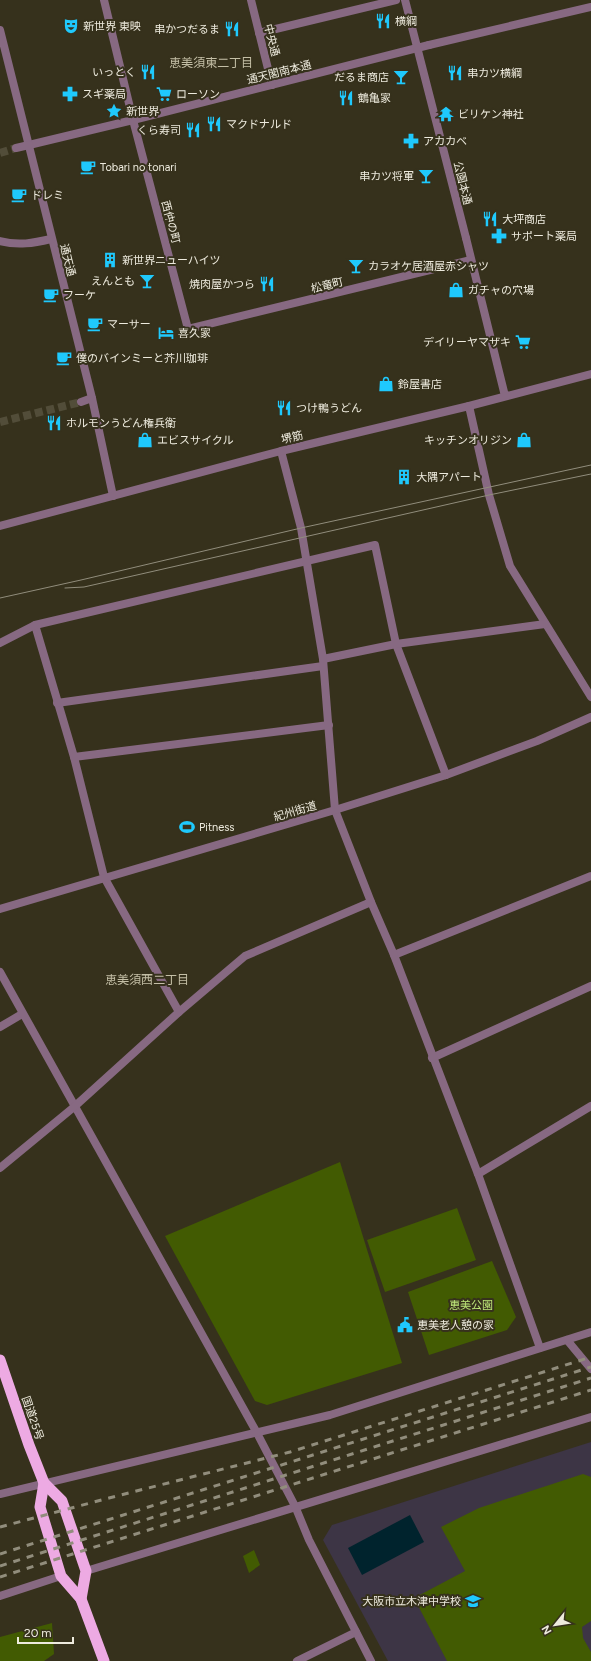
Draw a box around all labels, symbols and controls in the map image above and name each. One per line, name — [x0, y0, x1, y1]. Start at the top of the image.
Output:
restaurant icon: 横綱 — [374, 12, 392, 30]
place label: 横綱 — [395, 15, 417, 28]
theatre icon: 新世界 東映 — [62, 17, 80, 35]
place label: 新世界 東映 — [83, 20, 141, 33]
restaurant icon: 串かつだるま — [223, 20, 241, 38]
place label: 串かつだるま — [154, 23, 220, 36]
street label: 中央通 — [261, 23, 282, 58]
district label: 恵美須東二丁目 — [169, 56, 253, 70]
street label: 通天閣南本通 — [246, 58, 313, 87]
restaurant icon: いっとく — [139, 63, 157, 81]
restaurant icon: 串カツ横綱 — [446, 64, 464, 82]
place label: いっとく — [92, 66, 136, 79]
place label: 串カツ横綱 — [467, 67, 522, 80]
bar icon: だるま商店 — [392, 68, 410, 86]
place label: だるま商店 — [334, 71, 389, 84]
pharmacy icon: スギ薬局 — [61, 85, 79, 103]
supermarket icon: ローソン — [155, 85, 173, 103]
place label: スギ薬局 — [82, 88, 126, 101]
place label: ローソン — [176, 88, 220, 101]
restaurant icon: 鶴亀家 — [337, 89, 355, 107]
place label: 鶴亀家 — [358, 92, 391, 105]
place icon: 新世界 — [105, 102, 123, 120]
place label: 新世界 — [126, 105, 160, 118]
temple icon: ビリケン神社 — [437, 105, 455, 123]
place label: ビリケン神社 — [458, 108, 524, 121]
restaurant icon: マクドナルド — [205, 115, 223, 133]
place label: マクドナルド — [226, 118, 292, 131]
restaurant icon: くら寿司 — [184, 121, 202, 139]
place label: くら寿司 — [137, 124, 181, 137]
pharmacy icon: アカカベ — [402, 132, 420, 150]
place label: アカカベ — [423, 135, 467, 148]
cafe icon: Tobari no tonari — [79, 158, 97, 176]
street label: 公園本通 — [451, 160, 474, 206]
place label: Tobari no tonari — [100, 161, 177, 174]
bar icon: 串カツ将軍 — [417, 167, 435, 185]
place label: 串カツ将軍 — [359, 170, 414, 183]
cafe icon: ドレミ — [10, 186, 28, 204]
place label: ドレミ — [31, 189, 64, 202]
street label: 西仲の町 — [159, 199, 182, 245]
restaurant icon: 大坪商店 — [481, 210, 499, 228]
place label: 大坪商店 — [502, 213, 546, 226]
pharmacy icon: サポート薬局 — [490, 227, 508, 245]
place label: サポート薬局 — [511, 230, 577, 243]
street label: 通天通 — [57, 243, 78, 278]
building icon: 新世界ニューハイツ — [101, 251, 119, 269]
place label: 新世界ニューハイツ — [122, 254, 221, 267]
bar icon: カラオケ居酒屋赤シャツ — [347, 257, 365, 275]
place label: カラオケ居酒屋赤シャツ — [368, 260, 489, 273]
bar icon: えんとも — [138, 272, 156, 290]
place label: えんとも — [91, 275, 135, 288]
restaurant icon: 焼肉屋かつら — [258, 275, 276, 293]
street label: 松竜町 — [310, 275, 345, 296]
place label: 焼肉屋かつら — [189, 278, 255, 291]
shop icon: ガチャの穴場 — [447, 281, 465, 299]
place label: ガチャの穴場 — [468, 284, 534, 297]
cafe icon: フーケ — [42, 286, 60, 304]
place label: フーケ — [63, 289, 96, 302]
cafe icon: マーサー — [86, 315, 104, 333]
place label: マーサー — [107, 318, 151, 331]
hotel icon: 喜久家 — [157, 324, 175, 342]
place label: 喜久家 — [178, 327, 211, 340]
supermarket icon: デイリーヤマザキ — [514, 333, 532, 351]
place label: デイリーヤマザキ — [423, 336, 511, 349]
cafe icon: 僕のバインミーと芥川珈琲 — [55, 349, 73, 367]
place label: 僕のバインミーと芥川珈琲 — [76, 352, 208, 365]
shop icon: 鈴屋書店 — [377, 375, 395, 393]
place label: 鈴屋書店 — [398, 378, 442, 391]
restaurant icon: つけ鴨うどん — [275, 399, 293, 417]
place label: つけ鴨うどん — [296, 402, 362, 415]
restaurant icon: ホルモンうどん権兵衛 — [45, 414, 63, 432]
place label: ホルモンうどん権兵衛 — [66, 417, 176, 430]
street label: 堺筋 — [280, 429, 304, 446]
shop icon: エビスサイクル — [136, 431, 154, 449]
shop icon: キッチンオリジン — [515, 431, 533, 449]
place label: エビスサイクル — [157, 434, 233, 447]
place label: キッチンオリジン — [424, 434, 512, 447]
building icon: 大隅アパート — [395, 468, 413, 486]
place label: 大隅アパート — [416, 471, 482, 484]
street label: 紀州街道 — [272, 799, 318, 824]
sports icon: Pitness — [178, 818, 196, 836]
place label: Pitness — [199, 821, 234, 834]
district label: 恵美須西二丁目 — [105, 973, 189, 987]
park label: 恵美公園 — [449, 1299, 493, 1312]
public building icon: 恵美老人憩の家 — [396, 1316, 414, 1334]
place label: 恵美老人憩の家 — [417, 1319, 494, 1332]
street label: 国道25号 — [19, 1395, 46, 1442]
school or university icon: 大阪市立木津中学校 — [464, 1592, 482, 1610]
place label: 大阪市立木津中学校 — [362, 1595, 461, 1608]
north arrow — [535, 1605, 575, 1645]
scale bar — [18, 1619, 73, 1645]
text: N — [539, 1623, 555, 1637]
text: 20 m — [24, 1626, 52, 1640]

